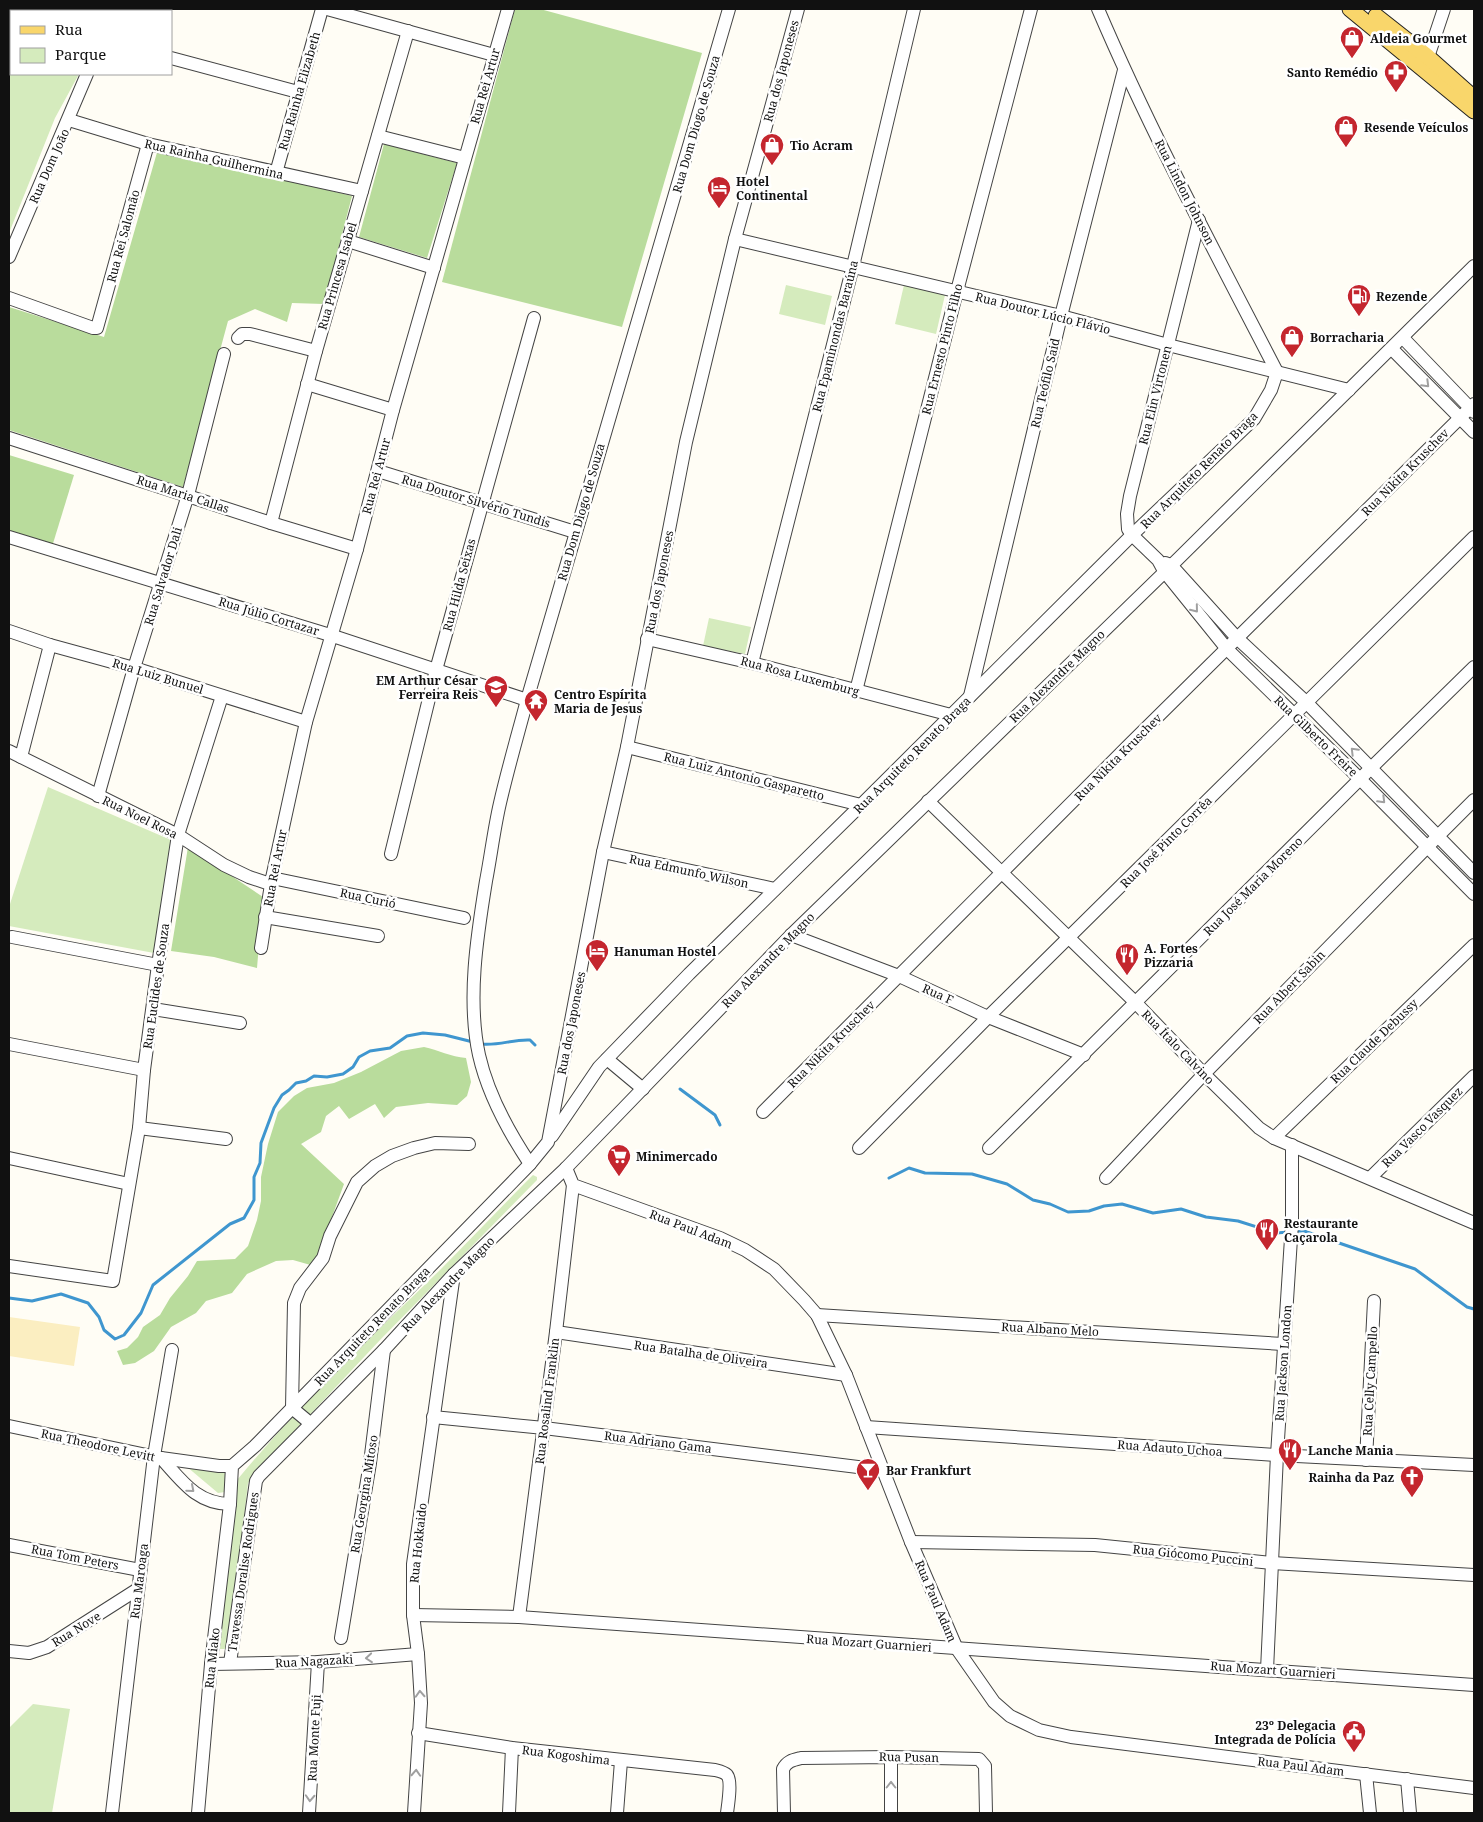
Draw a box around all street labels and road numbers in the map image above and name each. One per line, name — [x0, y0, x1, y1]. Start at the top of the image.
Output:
street label: Rua dos Japoneses — [759, 18, 803, 124]
street label: Rua Rainha Elizabeth — [274, 29, 324, 152]
street label: Rua Rei Artur — [466, 46, 504, 126]
street label: Rua Dom Diogo de Souza — [668, 53, 724, 195]
street label: Rua Dom João — [25, 126, 73, 206]
street label: Rua Rainha Guilhermina — [143, 135, 285, 183]
street label: Rua Lindon Johnson — [1151, 136, 1219, 248]
street label: Rua Rei Salomão — [102, 188, 144, 284]
street label: Rua Princesa Isabel — [313, 220, 361, 332]
street label: Rua Epaminondas Baraúna — [808, 258, 862, 414]
street label: Rua Ernesto Pinto Filho — [917, 282, 967, 416]
street label: Rua Doutor Lúcio Flávio — [974, 288, 1112, 338]
street label: Rua Teófilo Said — [1026, 336, 1064, 430]
street label: Rua Elin Virtonen — [1134, 343, 1176, 446]
street label: Rua Arquiteto Renato Braga — [1137, 407, 1262, 532]
street label: Rua Nikita Kruschev — [1358, 424, 1453, 519]
street label: Rua Rei Artur — [358, 436, 394, 516]
street label: Rua Dom Diogo de Souza — [553, 441, 609, 583]
street label: Rua Doutor Silvério Tundis — [399, 470, 553, 532]
street label: Rua Maria Callas — [134, 471, 232, 517]
street label: Rua Salvador Dali — [140, 525, 186, 627]
street label: Rua dos Japoneses — [641, 529, 677, 635]
street label: Rua Hilda Seixas — [438, 537, 480, 633]
street label: Rua Júlio Cortazar — [217, 593, 322, 639]
street label: Rua Alexandre Magno — [1005, 626, 1109, 726]
street label: Rua Rosa Luxemburg — [739, 652, 862, 700]
street label: Rua Luiz Bunuel — [110, 654, 206, 698]
street label: Rua Arquiteto Renato Braga — [850, 692, 975, 817]
street label: Rua Gilberto Freire — [1270, 692, 1362, 780]
street label: Rua Nikita Kruschev — [1071, 709, 1166, 804]
street label: Rua Luiz Antonio Gasparetto — [662, 748, 826, 804]
street label: Rua Noel Rosa — [100, 791, 181, 843]
street label: Rua José Pinto Corrêa — [1116, 792, 1216, 892]
street label: Rua Rei Artur — [259, 828, 291, 908]
street label: Rua José Maria Moreno — [1200, 833, 1306, 939]
street label: Rua Edmunfo Wilson — [628, 850, 750, 892]
street label: Rua Curió — [338, 884, 398, 912]
street label: Rua Alexandre Magno — [718, 908, 818, 1012]
street label: Rua Euclides de Souza — [139, 922, 173, 1050]
street label: Rua Albert Sabin — [1249, 946, 1329, 1028]
street label: Rua dos Japoneses — [553, 970, 589, 1076]
street label: Rua F — [920, 980, 956, 1008]
street label: Rua Claude Debussy — [1327, 995, 1422, 1087]
street label: Rua Nikita Kruschev — [784, 996, 879, 1091]
street label: Rua Ítalo Calvino — [1138, 1006, 1218, 1088]
street label: Rua Vasco Vasquez — [1378, 1083, 1466, 1171]
street label: Rua Paul Adam — [647, 1205, 735, 1253]
street label: Rua Alexandre Magno — [398, 1232, 498, 1336]
street label: Rua Arquiteto Renato Braga — [310, 1263, 434, 1389]
street label: Rua Jackson London — [1270, 1304, 1296, 1422]
street label: Rua Albano Melo — [1001, 1318, 1099, 1340]
street label: Rua Celly Campello — [1359, 1326, 1381, 1436]
street label: Rua Rosalind Franklin — [531, 1336, 563, 1465]
street label: Rua Batalha de Oliveira — [633, 1336, 769, 1372]
street label: Rua Theodore Levitt — [39, 1425, 157, 1465]
street label: Rua Adriano Gama — [603, 1427, 713, 1457]
street label: Rua Georgina Mitoso — [346, 1434, 382, 1554]
street label: Rua Adauto Uchoa — [1117, 1436, 1223, 1460]
street label: Travessa Doralise Rodrigues — [223, 1491, 263, 1653]
street label: Rua Hokkaido — [405, 1502, 431, 1584]
street label: Rua Tom Peters — [30, 1540, 120, 1574]
street label: Rua Giócomo Puccini — [1132, 1540, 1254, 1570]
street label: Rua Maroaga — [126, 1542, 152, 1620]
street label: Rua Paul Adam — [911, 1557, 961, 1645]
street label: Rua Nove — [48, 1607, 104, 1651]
street label: Rua Miako — [200, 1627, 224, 1689]
street label: Rua Mozart Guarnieri — [806, 1630, 932, 1656]
street label: Rua Nagazaki — [274, 1650, 354, 1672]
street label: Rua Mozart Guarnieri — [1210, 1657, 1336, 1683]
street label: Rua Monte Fuji — [303, 1694, 325, 1782]
street label: Rua Kogoshima — [521, 1741, 611, 1769]
street label: Rua Pusan — [879, 1748, 939, 1766]
street label: Rua Paul Adam — [1257, 1752, 1345, 1780]

